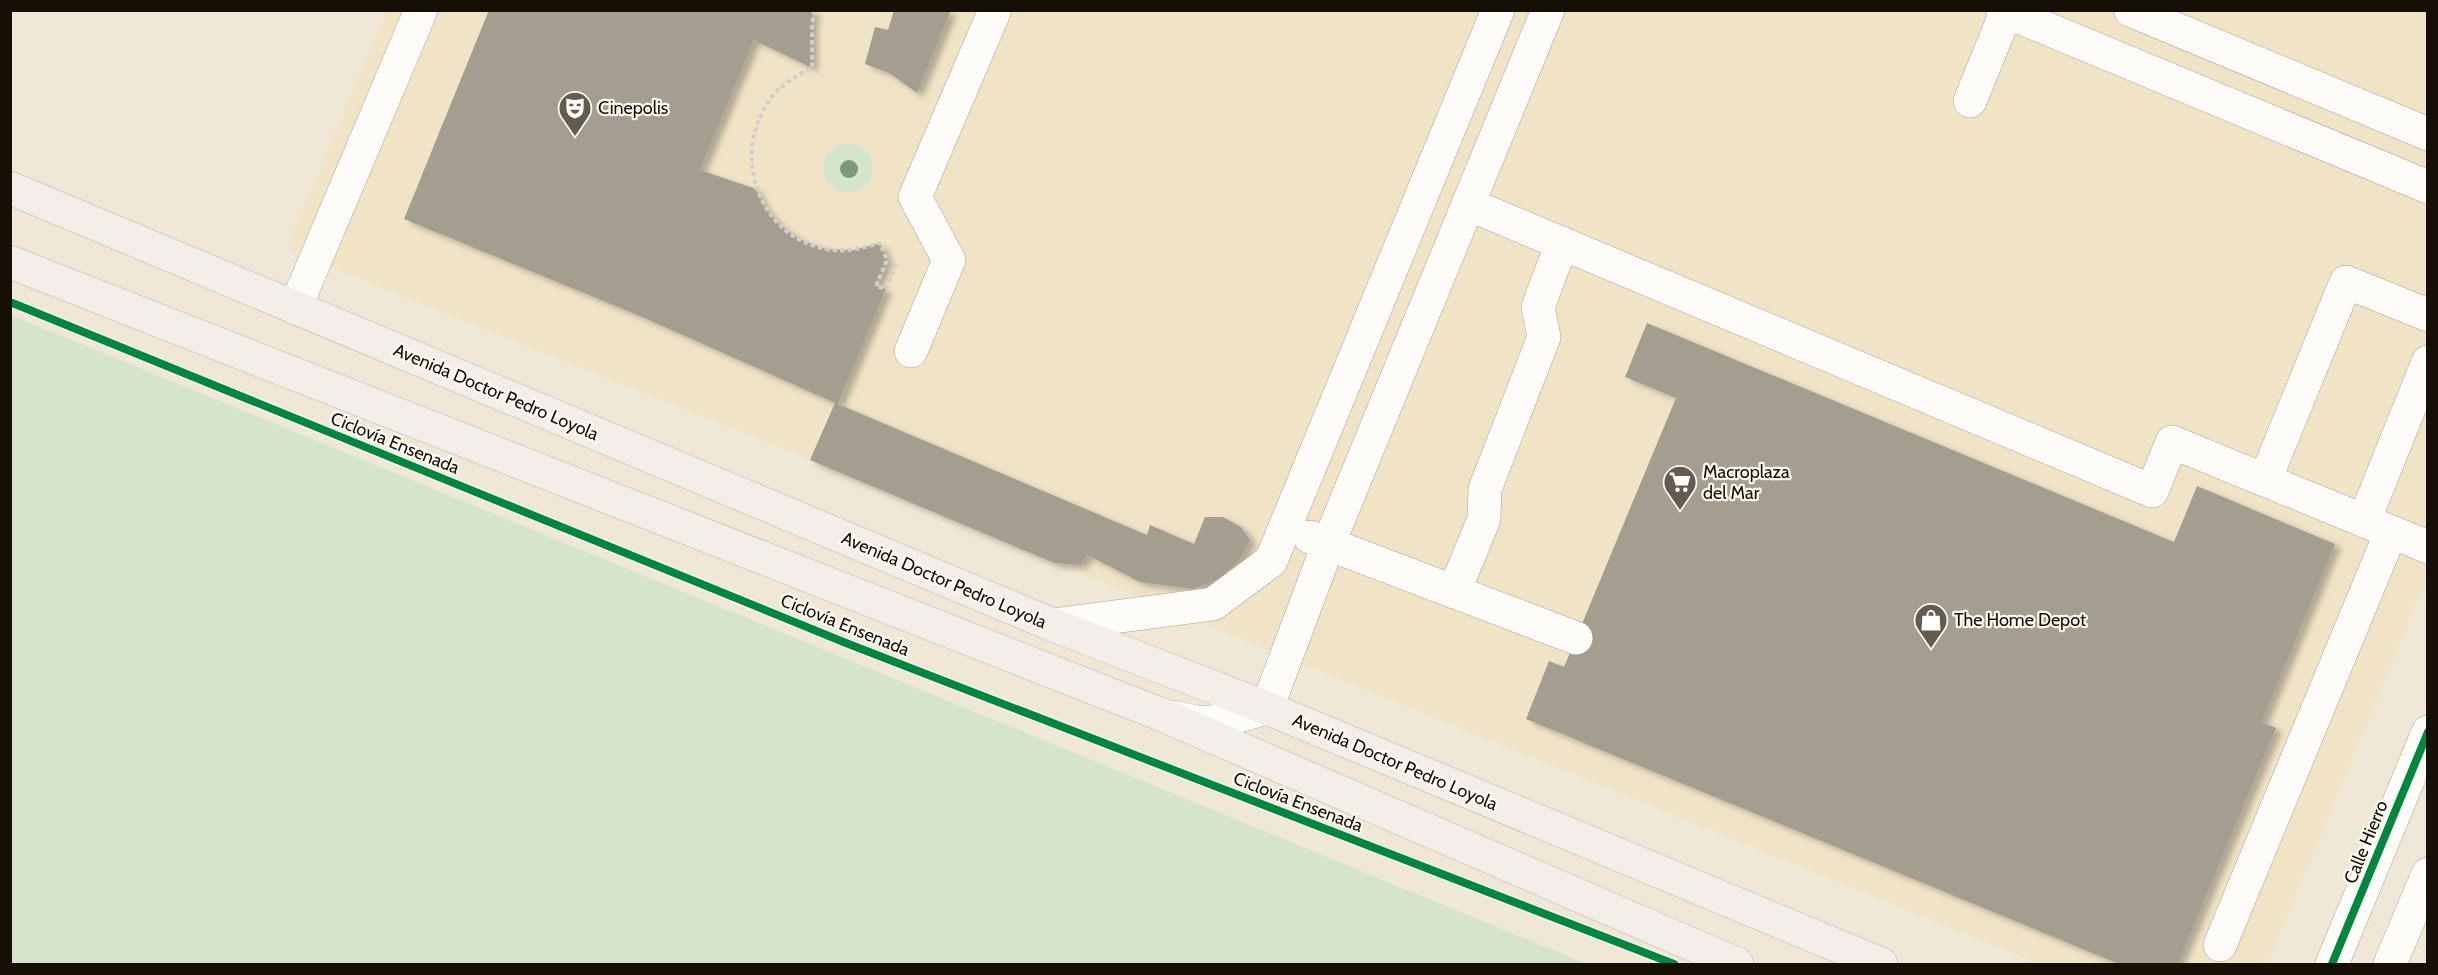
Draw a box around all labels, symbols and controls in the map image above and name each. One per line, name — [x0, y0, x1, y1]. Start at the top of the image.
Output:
theatre icon: Cinepolis — [557, 90, 593, 137]
place label: Cinepolis — [598, 97, 668, 119]
street label: Avenida Doctor Pedro Loyola — [390, 339, 602, 445]
street label: Ciclovía Ensenada — [327, 407, 463, 479]
place label: Macroplaza del Mar — [1703, 461, 1790, 504]
supermarket icon: Macroplaza del Mar — [1662, 464, 1698, 511]
street label: Avenida Doctor Pedro Loyola — [838, 527, 1050, 633]
street label: Ciclovía Ensenada — [777, 589, 913, 661]
shop icon: The Home Depot — [1913, 602, 1949, 649]
place label: The Home Depot — [1954, 609, 2086, 631]
street label: Avenida Doctor Pedro Loyola — [1289, 709, 1501, 815]
street label: Ciclovía Ensenada — [1230, 767, 1366, 837]
street label: Calle Hierro — [2339, 797, 2393, 887]

